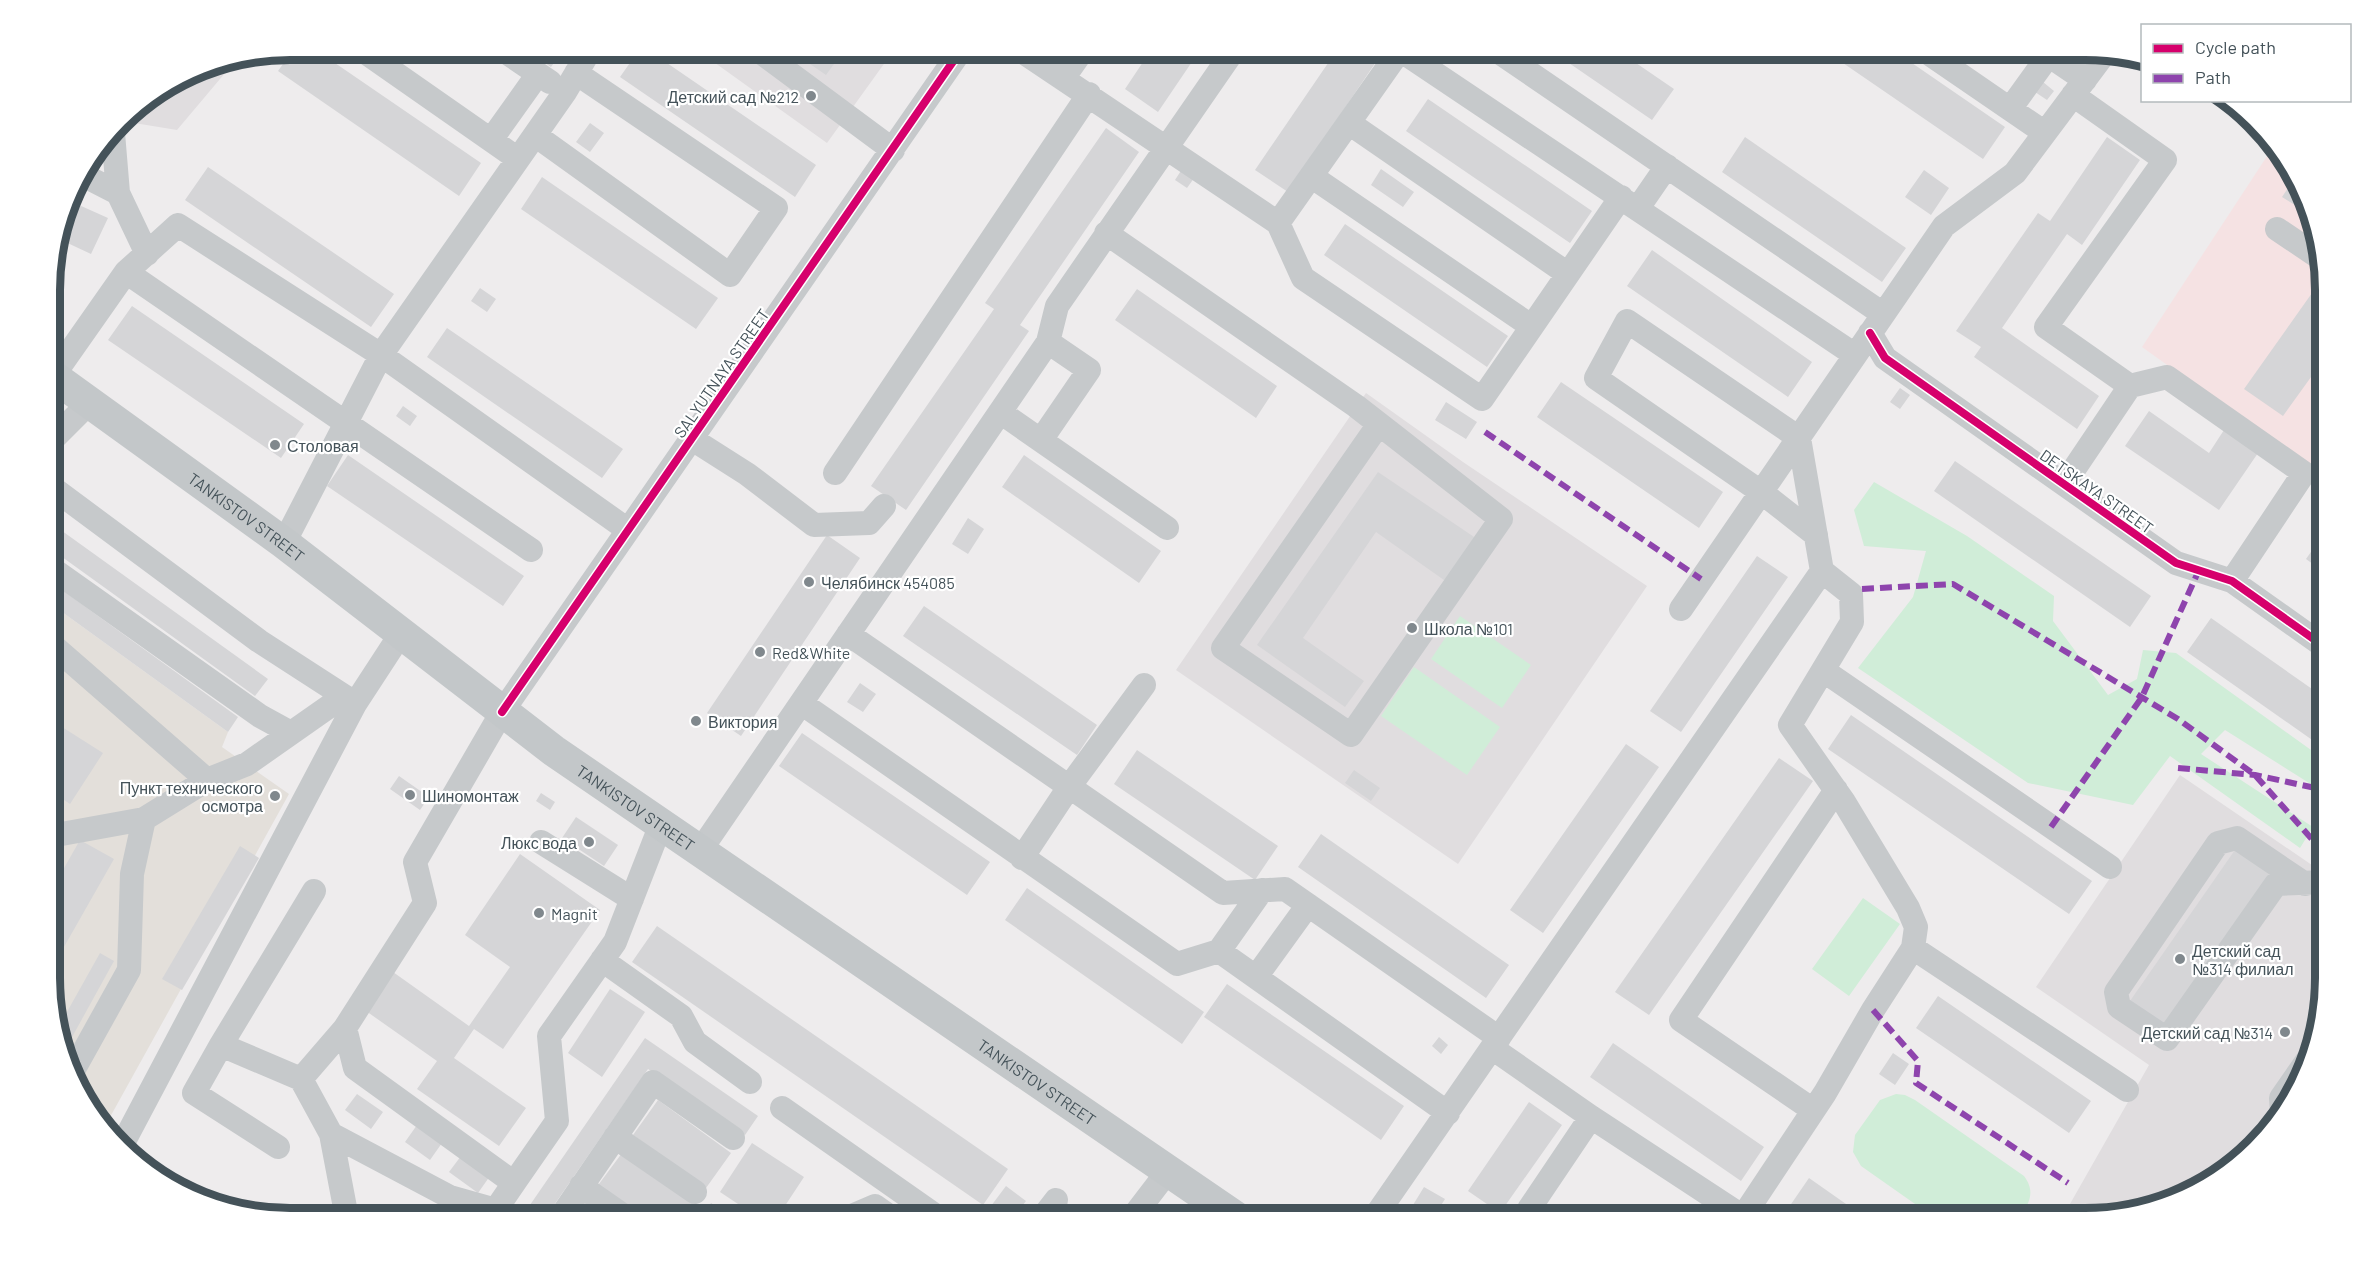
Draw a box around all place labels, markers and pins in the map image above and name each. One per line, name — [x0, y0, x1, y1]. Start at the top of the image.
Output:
place label: Детский сад №212 — [667, 87, 799, 106]
marker: Детский сад №212 — [804, 89, 818, 103]
place label: Столовая — [287, 436, 359, 455]
marker: Столовая — [268, 438, 282, 452]
place label: Челябинск 454085 — [821, 573, 955, 592]
marker: Челябинск 454085 — [802, 575, 816, 589]
place label: Школа №101 — [1424, 619, 1513, 638]
marker: Школа №101 — [1405, 621, 1419, 635]
place label: Red&White — [772, 643, 850, 662]
marker: Red&White — [753, 645, 767, 659]
place label: Виктория — [708, 712, 777, 731]
marker: Виктория — [689, 714, 703, 728]
place label: Пункт технического осмотра — [120, 778, 263, 815]
place label: Шиномонтаж — [422, 786, 519, 805]
marker: Шиномонтаж — [403, 788, 417, 802]
marker: Пункт технического осмотра — [268, 789, 282, 803]
place label: Люкс вода — [501, 833, 577, 852]
marker: Люкс вода — [582, 835, 596, 849]
place label: Magnit — [551, 904, 598, 923]
marker: Magnit — [532, 906, 546, 920]
place label: Детский сад №314 филиал — [2192, 941, 2294, 978]
marker: Детский сад №314 филиал — [2173, 952, 2187, 966]
place label: Детский сад №314 — [2141, 1023, 2273, 1042]
marker: Детский сад №314 — [2278, 1025, 2292, 1039]

